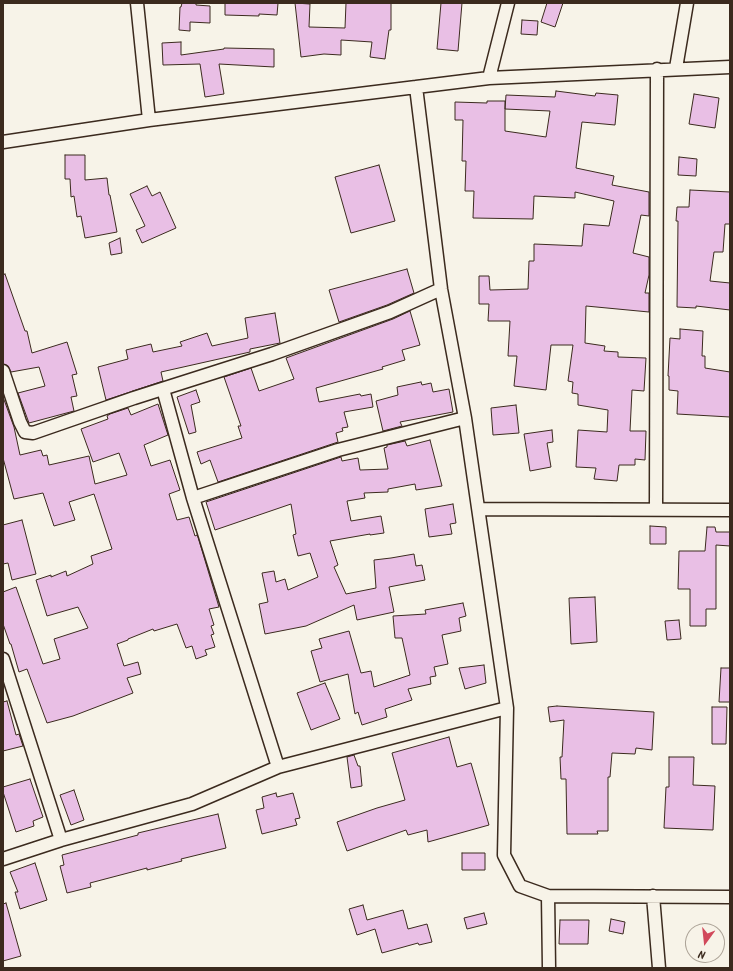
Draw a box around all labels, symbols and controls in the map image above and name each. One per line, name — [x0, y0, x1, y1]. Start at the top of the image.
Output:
north arrow — [685, 923, 725, 963]
text: N — [696, 944, 708, 963]

